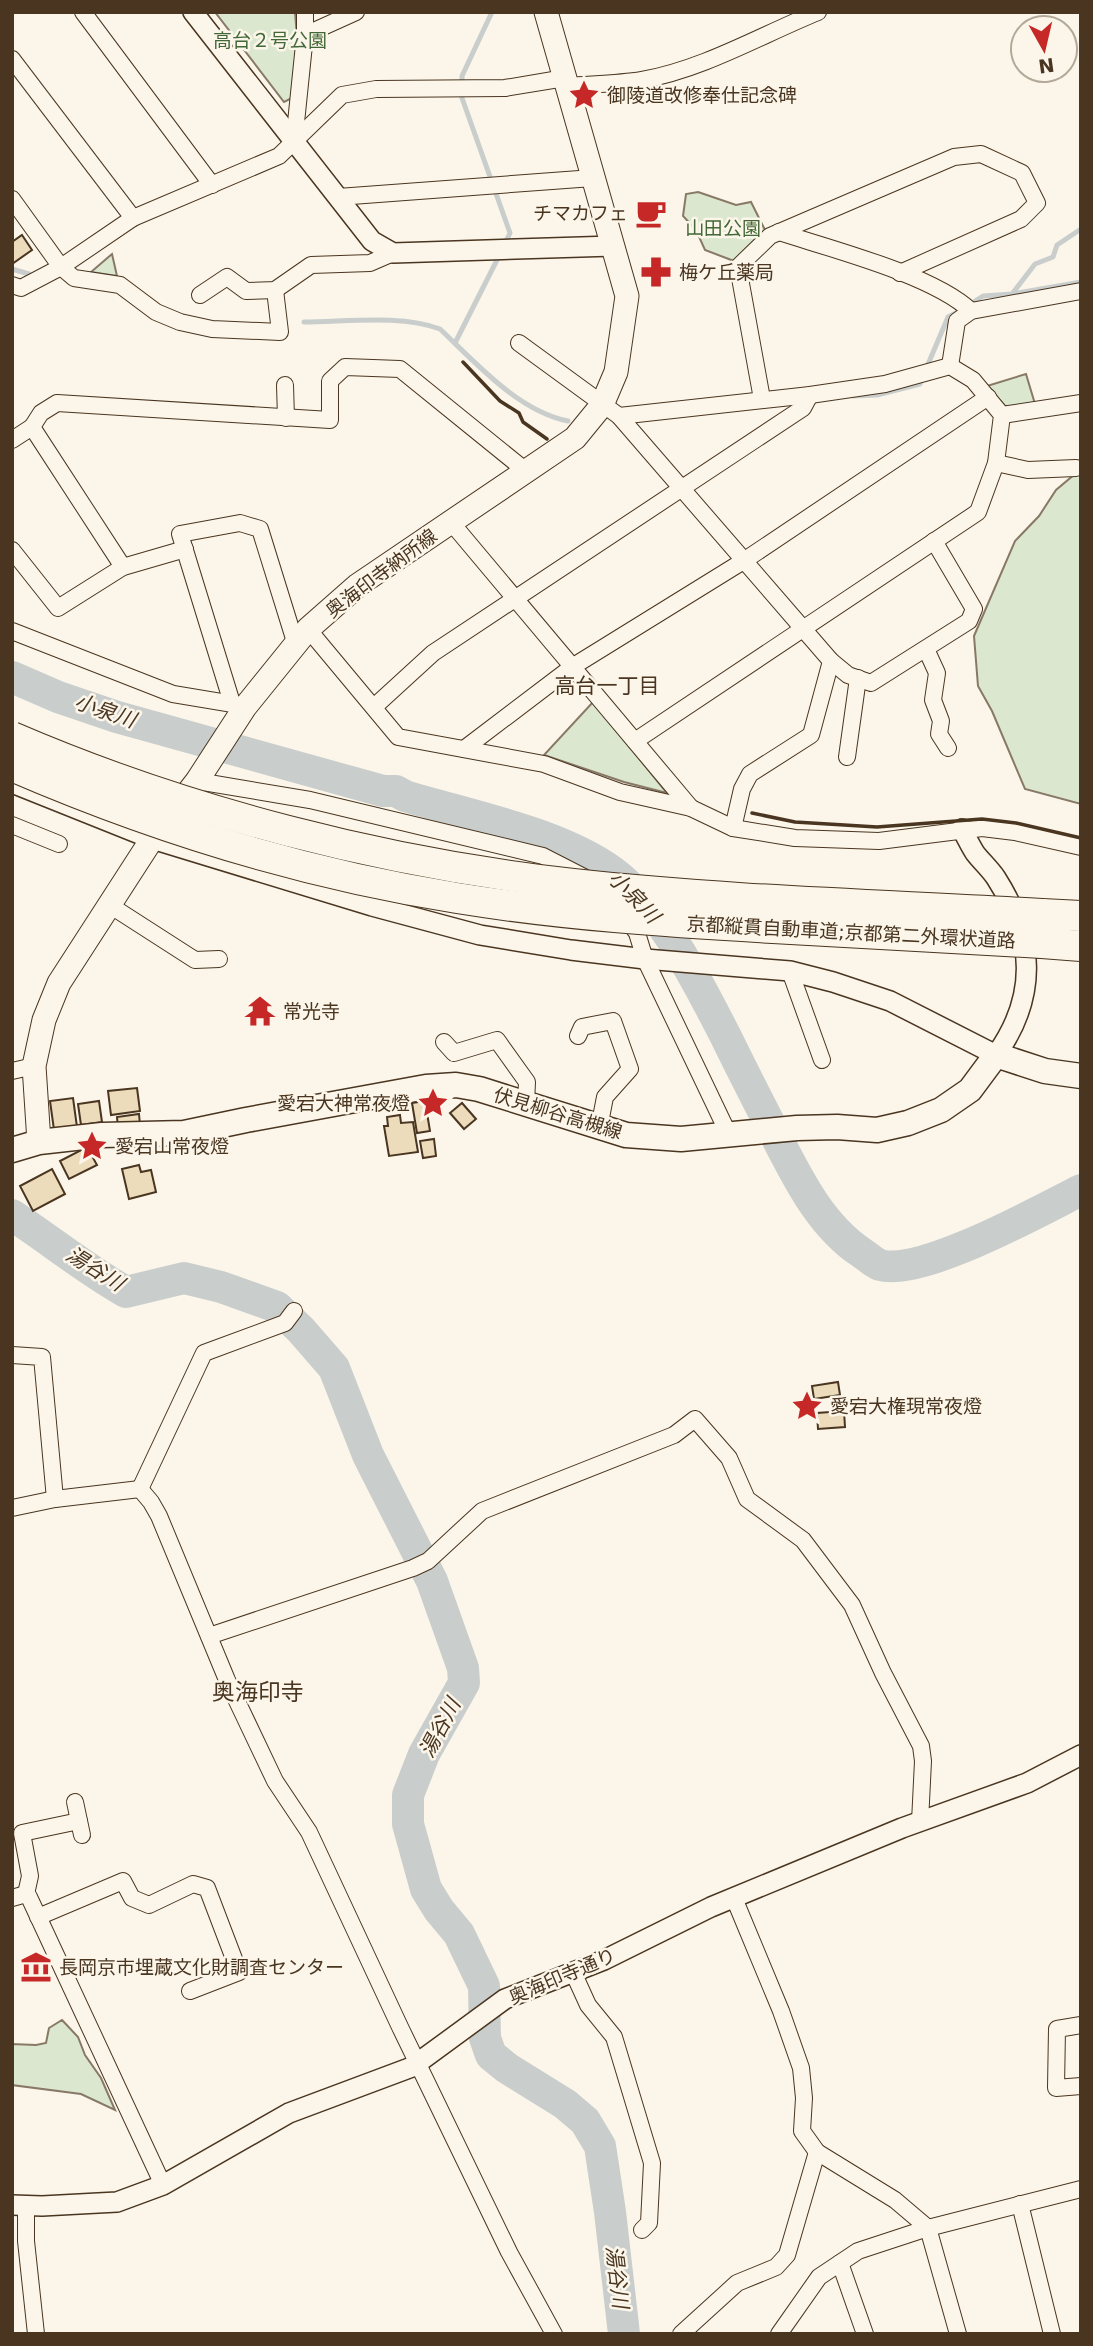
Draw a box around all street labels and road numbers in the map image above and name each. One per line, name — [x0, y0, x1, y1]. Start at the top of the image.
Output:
street label: 奥海印寺納所線 — [321, 524, 441, 622]
street label: 京都縦貫自動車道;京都第二外環状道路 — [686, 912, 1016, 952]
street label: 伏見柳谷高槻線 — [491, 1083, 625, 1143]
street label: 奥海印寺通り — [505, 1944, 619, 2008]

